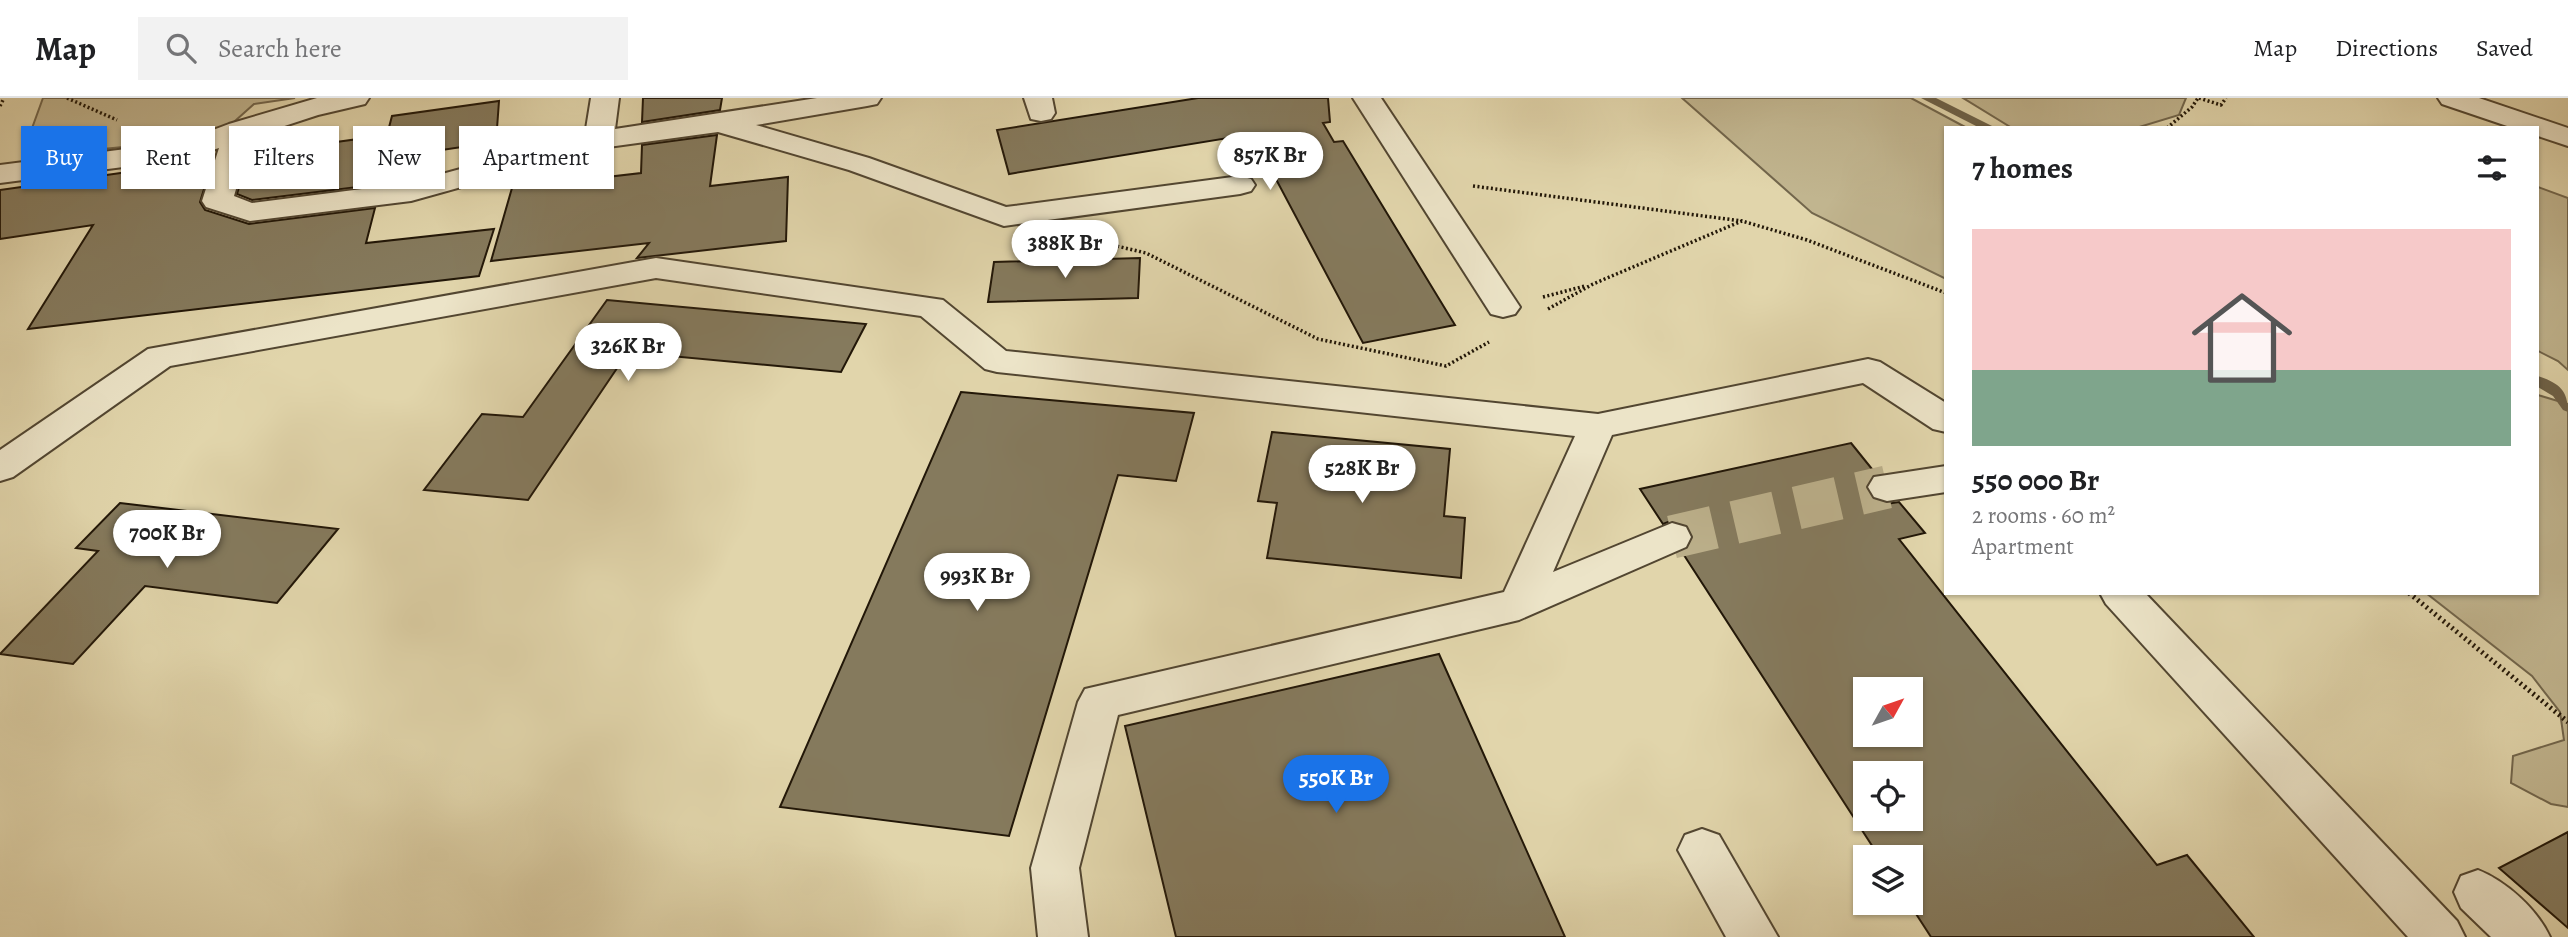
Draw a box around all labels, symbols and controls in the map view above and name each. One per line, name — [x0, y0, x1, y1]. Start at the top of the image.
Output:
search box — [138, 17, 628, 80]
text: Map — [35, 26, 96, 71]
icon: search — [162, 29, 200, 67]
text: Search here — [218, 31, 342, 66]
text: Map — [2253, 32, 2297, 64]
text: Directions — [2335, 32, 2438, 64]
text: Saved — [2476, 32, 2533, 64]
chip: Buy — [21, 126, 107, 189]
chip: Rent — [121, 126, 215, 189]
chip: Filters — [229, 126, 339, 189]
chip: New — [353, 126, 445, 189]
chip: Apartment — [459, 126, 614, 189]
pin: 857K Br — [1205, 132, 1335, 192]
text: 857K Br — [1233, 139, 1307, 170]
text: 7 homes — [1972, 148, 2073, 188]
icon: filters — [2473, 149, 2511, 187]
pin: 388K Br — [1000, 220, 1130, 280]
text: 388K Br — [1028, 227, 1102, 258]
icon: home — [2179, 275, 2305, 401]
pin: 326K Br — [563, 324, 693, 383]
text: 326K Br — [591, 330, 665, 361]
pin: 528K Br — [1297, 446, 1427, 505]
text: 528K Br — [1325, 452, 1399, 483]
text: 550 000 Br — [1972, 460, 2099, 500]
text: 2 rooms · 60 m² — [1972, 500, 2115, 531]
pin: 700K Br — [102, 510, 232, 570]
text: 700K Br — [129, 517, 205, 548]
text: Apartment — [1972, 531, 2074, 562]
pin: 993K Br — [912, 554, 1042, 613]
text: 993K Br — [940, 560, 1014, 591]
north arrow — [1853, 677, 1923, 747]
map controls — [1853, 677, 1923, 915]
pin: 550K Br — [1271, 756, 1401, 815]
button: locate — [1853, 761, 1923, 831]
text: 550K Br — [1299, 762, 1373, 793]
button: layers — [1853, 845, 1923, 915]

